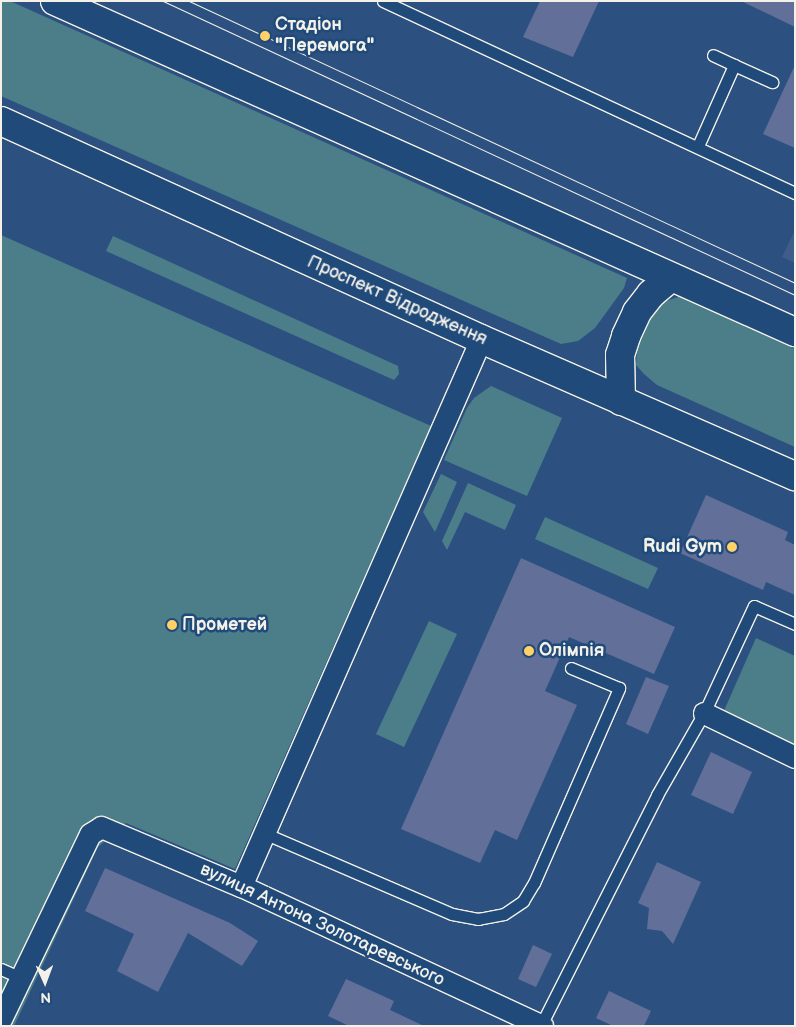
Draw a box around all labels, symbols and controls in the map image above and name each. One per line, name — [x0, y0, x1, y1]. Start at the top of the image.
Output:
place label: Стадіон "Перемога" — [275, 15, 374, 58]
marker: Стадіон "Перемога" — [259, 30, 271, 42]
street label: Проспект Відродження — [304, 252, 490, 350]
place label: Rudi Gym — [643, 536, 722, 558]
marker: Rudi Gym — [726, 541, 738, 553]
place label: Прометей — [182, 614, 267, 636]
marker: Прометей — [166, 619, 178, 631]
place label: Олімпія — [539, 640, 604, 662]
marker: Олімпія — [523, 645, 535, 657]
street label: вулиця Антона Золотаревського — [196, 859, 448, 991]
north arrow — [20, 957, 70, 1007]
text: N — [40, 989, 51, 1006]

